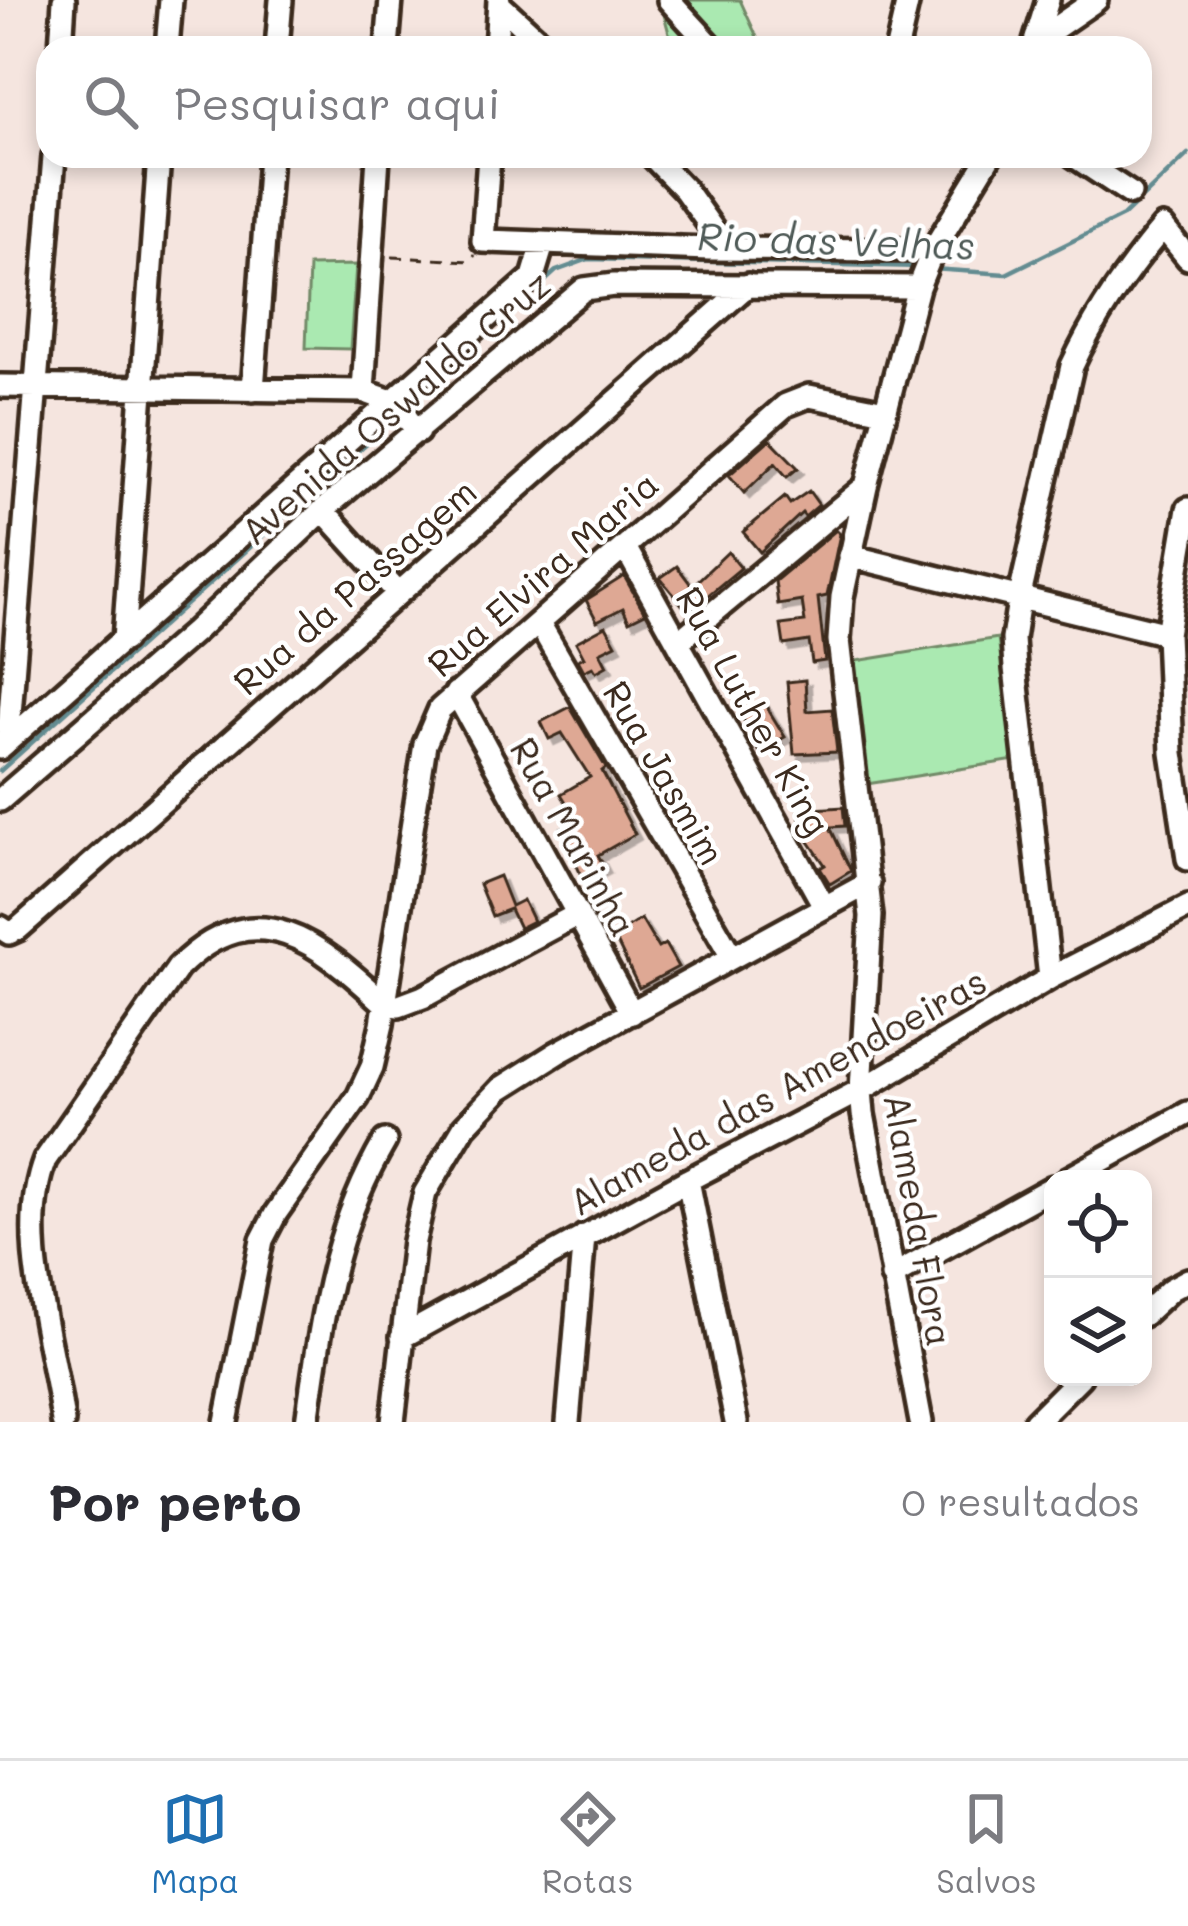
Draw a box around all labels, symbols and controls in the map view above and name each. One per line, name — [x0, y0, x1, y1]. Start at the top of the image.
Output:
search box — [36, 36, 1152, 168]
icon: search — [78, 69, 144, 135]
text: Pesquisar aqui — [174, 73, 501, 131]
water label: Rio das Velhas — [696, 209, 976, 270]
street label: Avenida Oswaldo Cruz — [231, 260, 559, 554]
street label: Rua Elvira Maria — [417, 460, 667, 686]
street label: Rua da Passagem — [223, 467, 485, 704]
street label: Rua Luther King — [667, 578, 842, 843]
street label: Rua Jasmim — [594, 672, 737, 873]
street label: Rua Marinha — [501, 729, 648, 944]
street label: Alameda das Amendoeiras — [560, 956, 994, 1225]
street label: Alameda Flora — [874, 1090, 965, 1349]
map controls — [1044, 1170, 1152, 1386]
button: locate — [1044, 1170, 1152, 1278]
button: layers — [1044, 1278, 1152, 1386]
text: Por perto — [48, 1467, 301, 1534]
text: 0 resultados — [901, 1475, 1140, 1526]
tab: Mapa — [151, 1786, 239, 1901]
tab: Rotas — [542, 1786, 634, 1901]
tab: Salvos — [936, 1786, 1037, 1901]

